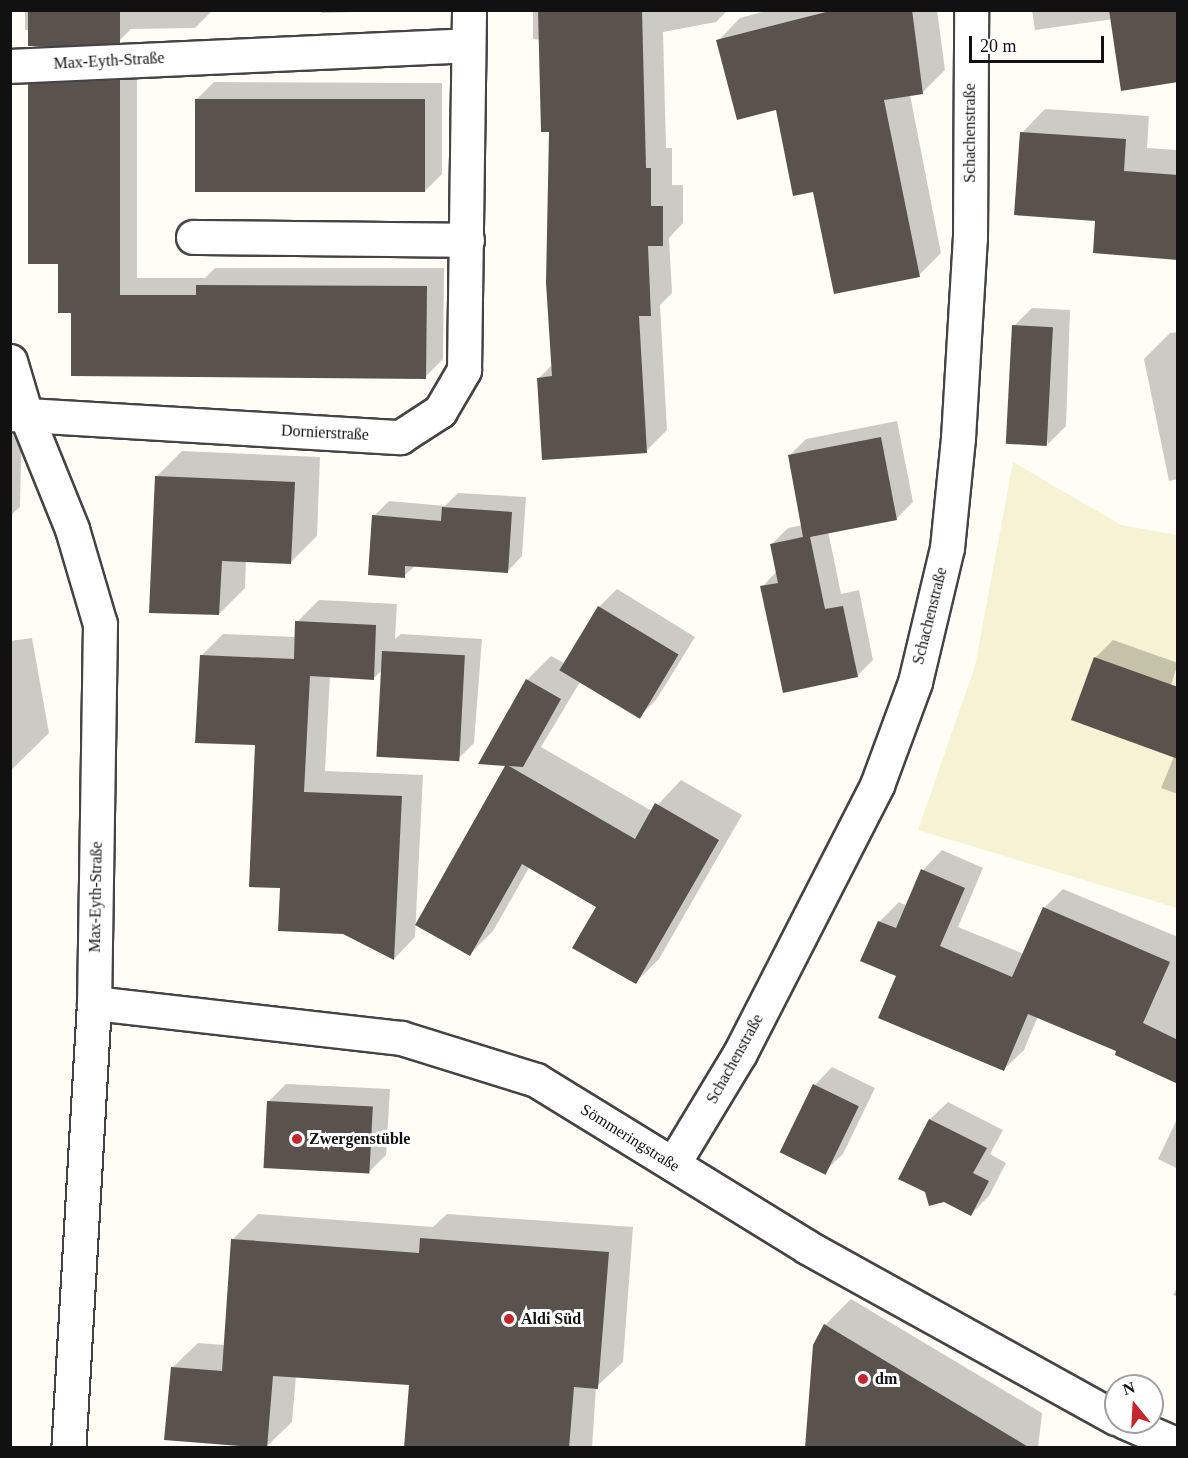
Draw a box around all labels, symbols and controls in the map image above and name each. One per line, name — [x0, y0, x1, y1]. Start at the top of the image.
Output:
scale bar — [972, 24, 1107, 62]
text: 20 m — [980, 36, 1017, 56]
street label: Max-Eyth-Straße — [53, 49, 165, 73]
street label: Schachenstraße — [960, 83, 980, 183]
street label: Dornierstraße — [281, 421, 369, 445]
street label: Schachenstraße — [909, 565, 951, 667]
street label: Max-Eyth-Straße — [85, 841, 107, 953]
street label: Schachenstraße — [702, 1011, 768, 1107]
street label: Sömmeringstraße — [577, 1100, 683, 1176]
place label: Zwergenstüble — [309, 1129, 410, 1149]
marker: Zwergenstüble — [290, 1132, 304, 1146]
place label: Aldi Süd — [521, 1309, 581, 1329]
marker: Aldi Süd — [502, 1312, 516, 1326]
place label: dm — [875, 1369, 897, 1389]
marker: dm — [856, 1372, 870, 1386]
north arrow — [1104, 1374, 1164, 1434]
text: N — [1121, 1378, 1137, 1398]

